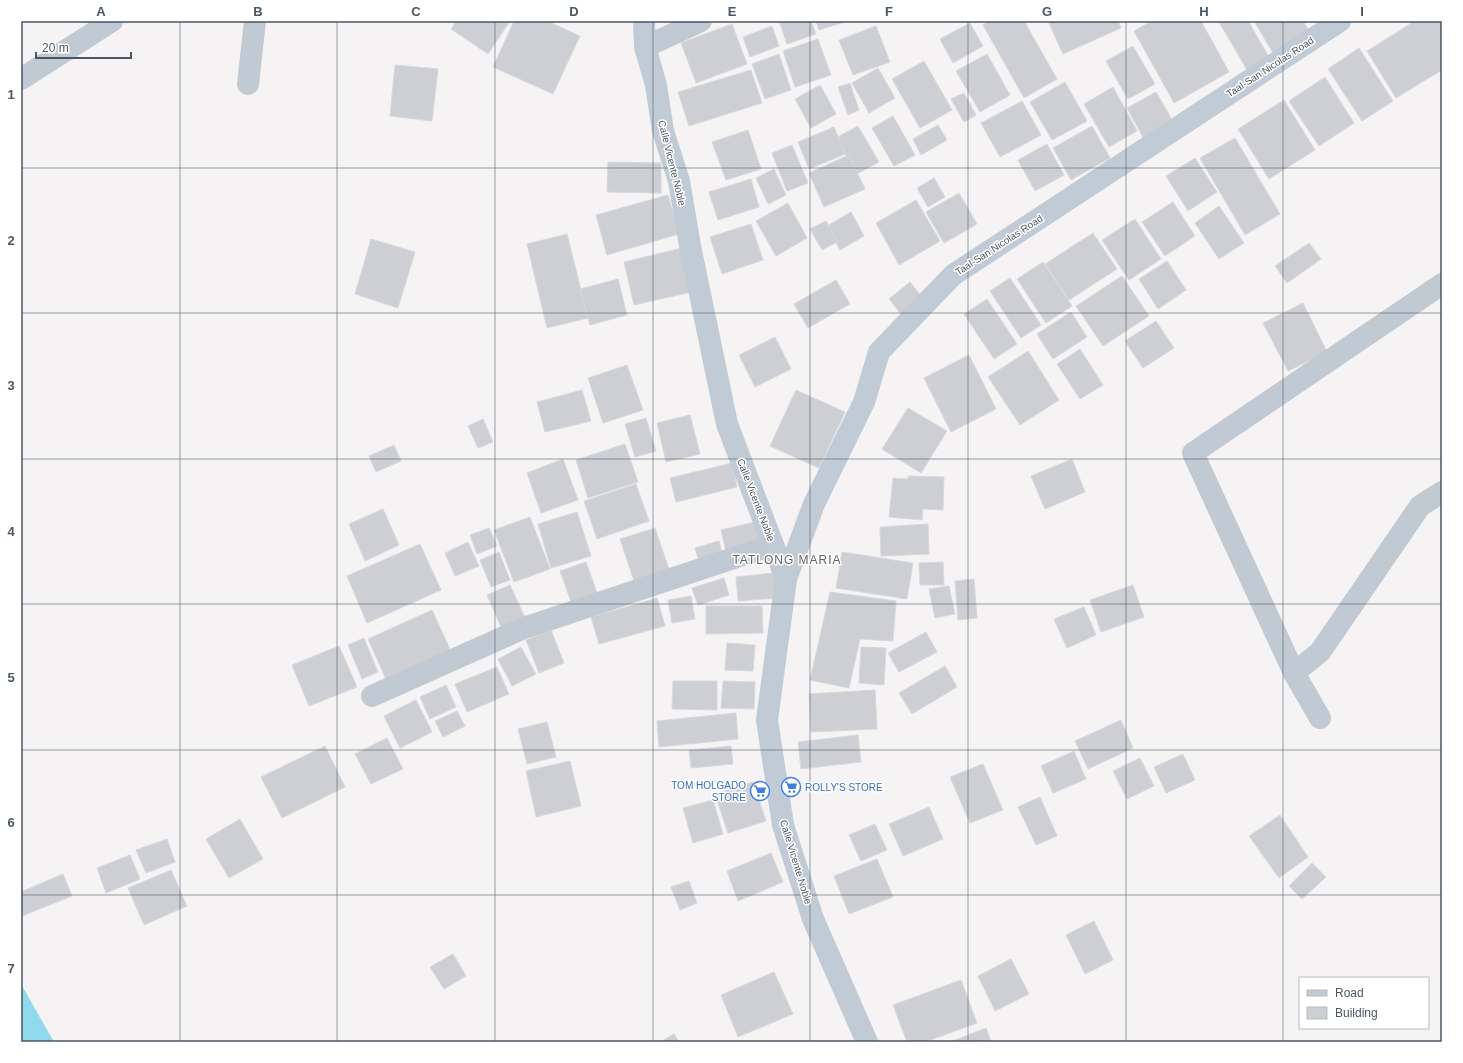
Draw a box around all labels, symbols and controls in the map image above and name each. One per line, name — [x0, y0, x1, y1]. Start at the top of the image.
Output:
text: A — [96, 4, 106, 19]
text: B — [253, 4, 263, 19]
text: C — [411, 4, 421, 19]
text: D — [569, 4, 579, 19]
text: E — [728, 4, 737, 19]
text: F — [885, 4, 893, 19]
text: G — [1042, 4, 1052, 19]
text: H — [1199, 4, 1209, 19]
text: I — [1360, 4, 1364, 19]
scale bar — [36, 34, 131, 60]
street label: Taal-San Nicolas Road — [1224, 35, 1316, 99]
text: 20 m — [42, 41, 69, 55]
text: 1 — [7, 87, 15, 102]
street label: Calle Vicente Noble — [656, 119, 688, 207]
street label: Taal-San Nicolas Road — [953, 213, 1045, 277]
text: 2 — [7, 233, 15, 248]
text: 3 — [7, 378, 15, 393]
street label: Calle Vicente Noble — [735, 457, 777, 543]
text: 4 — [7, 524, 15, 539]
district label: TATLONG MARIA — [732, 553, 842, 567]
text: 5 — [7, 670, 15, 685]
supermarket icon: ROLLY'S STORE — [780, 776, 802, 798]
place label: TOM HOLGADO STORE — [671, 780, 746, 803]
supermarket icon: TOM HOLGADO STORE — [749, 780, 771, 802]
place label: ROLLY'S STORE — [805, 782, 883, 793]
text: 6 — [7, 815, 15, 830]
street label: Calle Vicente Noble — [778, 818, 814, 906]
text: 7 — [7, 961, 15, 976]
legend — [1299, 977, 1429, 1029]
text: Road — [1335, 986, 1364, 1000]
text: Building — [1335, 1006, 1378, 1020]

